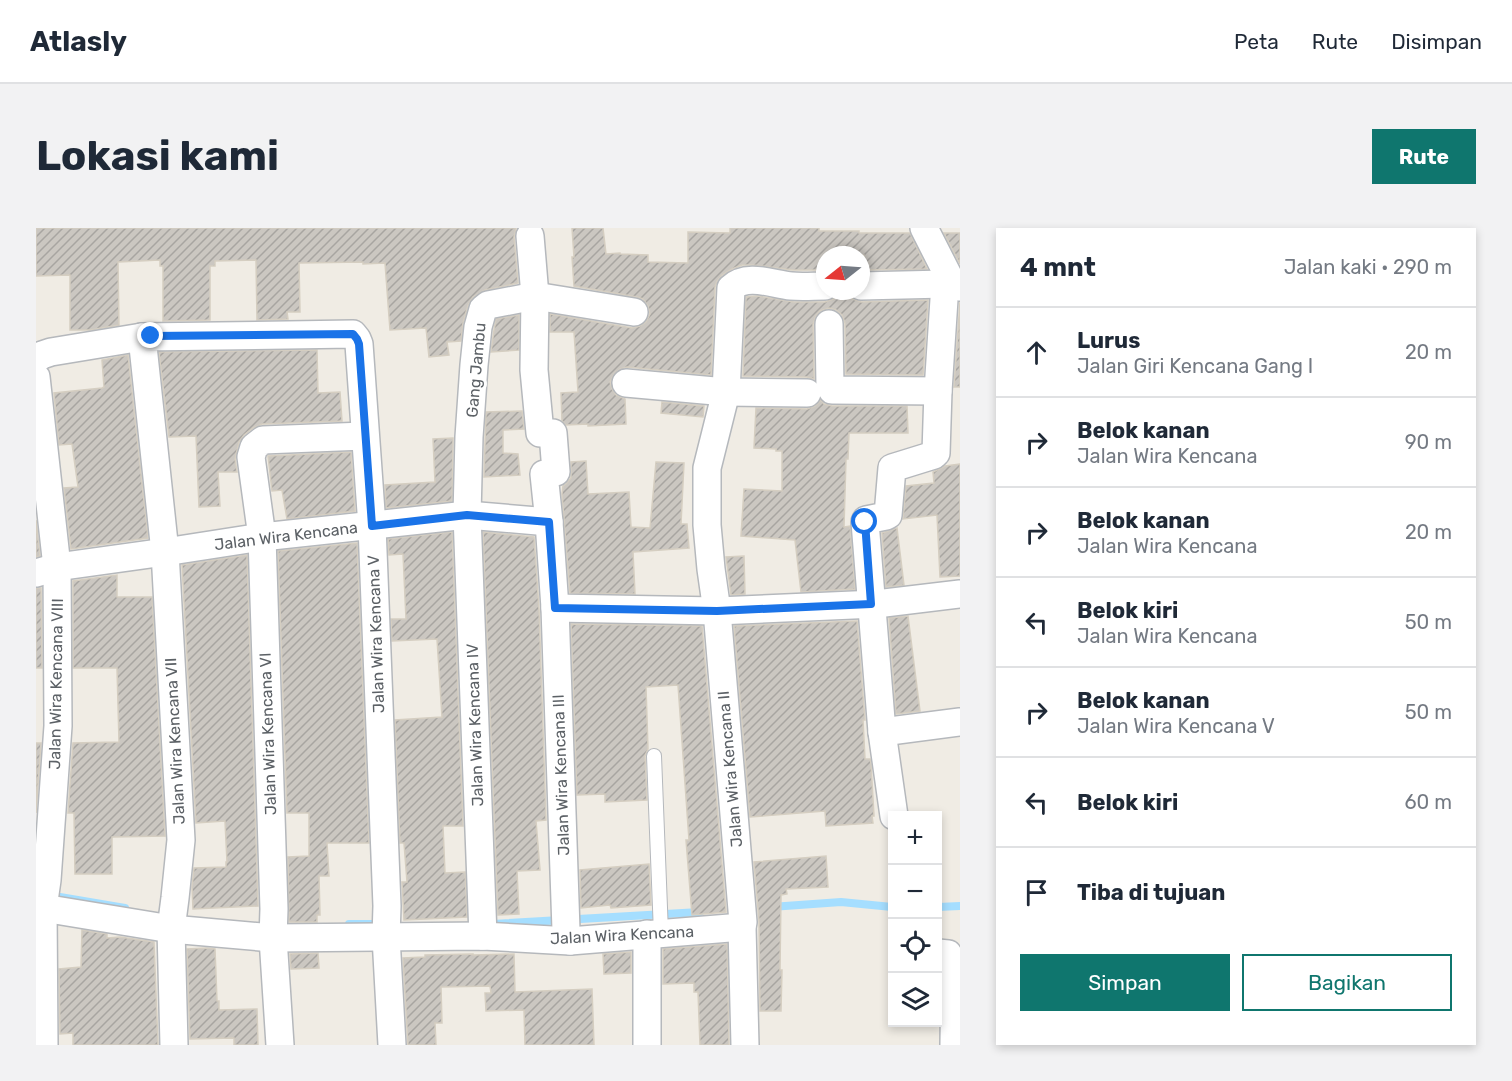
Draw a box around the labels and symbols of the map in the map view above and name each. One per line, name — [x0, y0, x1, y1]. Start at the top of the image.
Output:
north arrow — [816, 246, 870, 300]
route end — [137, 322, 163, 348]
street label: Gang Jambu — [462, 322, 490, 418]
route start — [851, 508, 877, 534]
street label: Jalan Wira Kencana — [213, 518, 359, 554]
street label: Jalan Wira Kencana V — [364, 555, 388, 713]
street label: Jalan Wira Kencana VIII — [45, 598, 67, 770]
street label: Jalan Wira Kencana IV — [463, 643, 487, 807]
street label: Jalan Wira Kencana VI — [256, 652, 280, 816]
street label: Jalan Wira Kencana VII — [161, 657, 189, 825]
street label: Jalan Wira Kencana II — [714, 690, 746, 848]
street label: Jalan Wira Kencana III — [549, 694, 573, 856]
street label: Jalan Wira Kencana — [549, 922, 695, 948]

